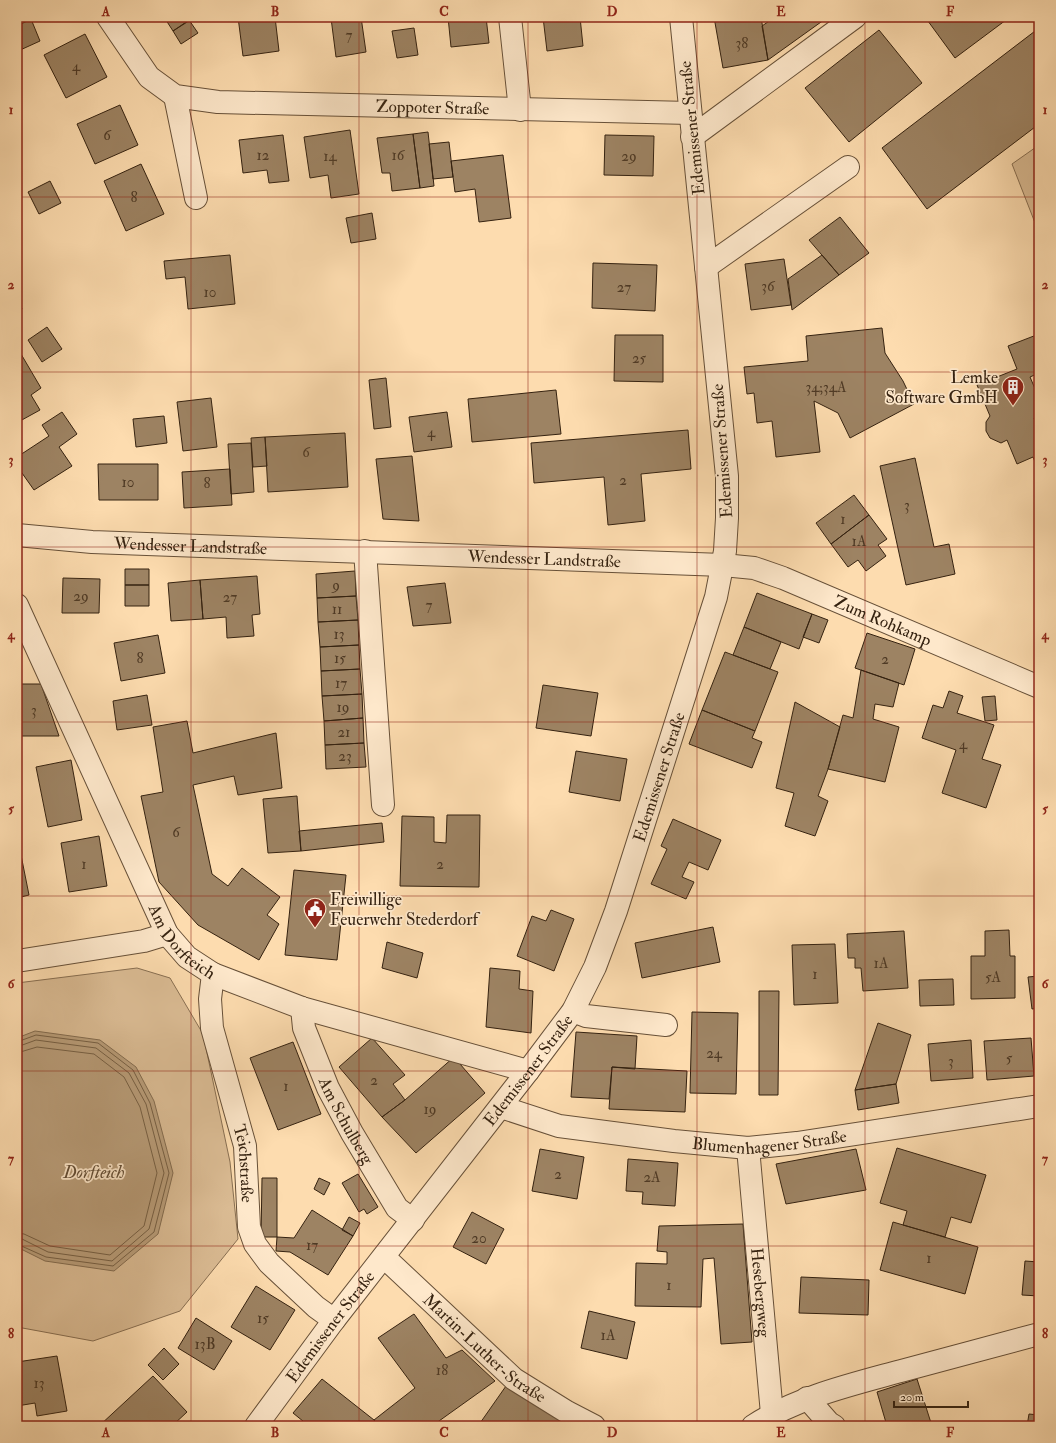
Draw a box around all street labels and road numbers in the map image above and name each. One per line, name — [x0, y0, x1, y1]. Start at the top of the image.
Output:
street label: Edemissener Straße — [675, 60, 709, 196]
street label: Zoppoter Straße — [376, 95, 490, 119]
street label: Edemissener Straße — [707, 383, 737, 519]
street label: Wendesser Landstraße — [113, 532, 268, 559]
street label: Wendesser Landstraße — [466, 545, 621, 572]
street label: Zum Rohkamp — [831, 590, 935, 652]
street label: Edemissener Straße — [628, 710, 689, 844]
street label: Am Dorfteich — [144, 900, 220, 983]
street label: Edemissener Straße — [479, 1010, 577, 1130]
street label: Am Schulberg — [314, 1073, 379, 1168]
street label: Teichstraße — [229, 1122, 258, 1203]
street label: Blumenhagener Straße — [691, 1125, 848, 1159]
street label: Hesebergweg — [747, 1247, 776, 1339]
street label: Edemissener Straße — [281, 1266, 379, 1387]
street label: Martin-Luther-Straße — [419, 1289, 550, 1407]

